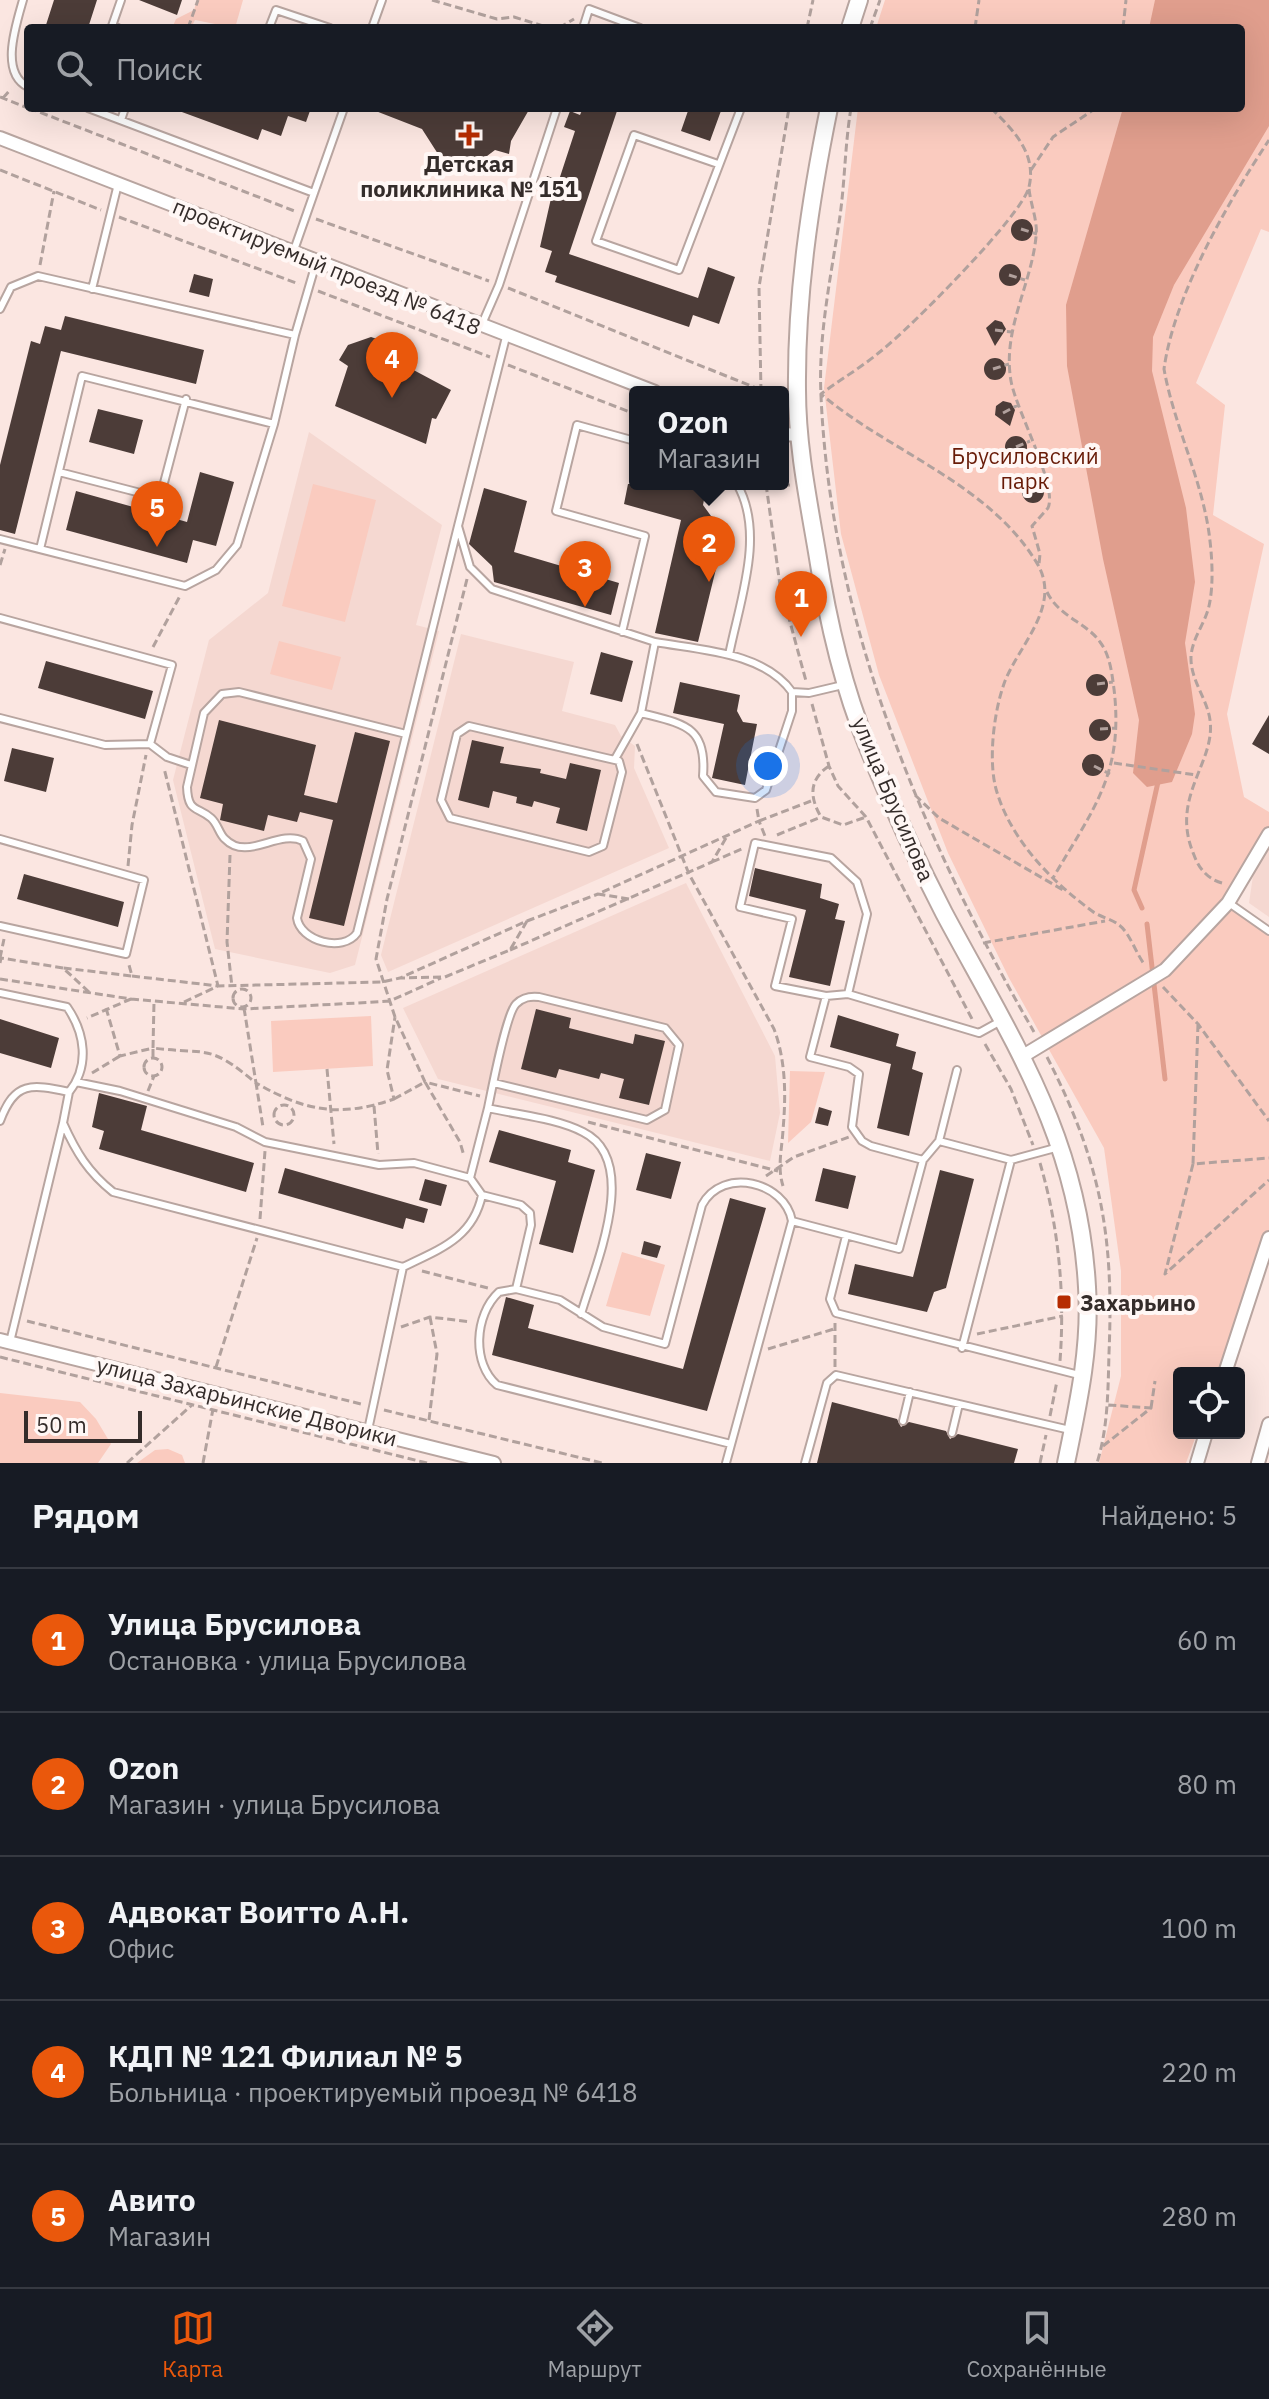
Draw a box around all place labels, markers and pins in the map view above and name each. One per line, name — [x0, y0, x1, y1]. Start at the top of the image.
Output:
marker: Детская поликлиника № 151 — [458, 124, 480, 146]
place label: Детская поликлиника № 151 — [360, 149, 578, 203]
pin: 4 — [366, 332, 418, 398]
pin: 5 — [131, 481, 183, 547]
pin: 2 — [683, 516, 735, 582]
pin: 3 — [559, 541, 611, 607]
pin: 1 — [775, 571, 827, 637]
place label: Захарьино — [1080, 1288, 1196, 1317]
marker: Захарьино — [1055, 1293, 1073, 1311]

